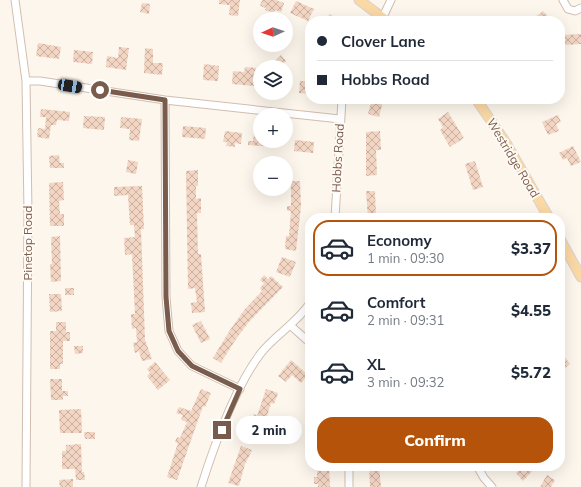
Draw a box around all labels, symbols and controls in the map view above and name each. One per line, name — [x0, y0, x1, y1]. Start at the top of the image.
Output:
north arrow — [253, 12, 293, 52]
map controls — [253, 12, 293, 196]
text: Clover Lane — [341, 32, 425, 51]
button: layers — [253, 60, 293, 100]
text: Hobbs Road — [341, 70, 430, 89]
car — [57, 78, 83, 94]
route start — [91, 81, 109, 99]
button: + — [253, 108, 293, 148]
street label: Westridge Road — [484, 115, 543, 200]
street label: Hobbs Road — [328, 123, 347, 193]
button: − — [253, 156, 293, 196]
street label: Pinetop Road — [20, 206, 35, 280]
icon: car — [319, 230, 355, 266]
text: Economy — [367, 231, 432, 250]
text: $3.37 — [511, 239, 551, 258]
text: 1 min · 09:30 — [367, 250, 444, 266]
icon: car — [319, 292, 355, 328]
text: Comfort — [367, 293, 425, 312]
text: $4.55 — [511, 301, 551, 320]
text: 2 min · 09:31 — [367, 312, 444, 328]
icon: car — [319, 354, 355, 390]
text: XL — [367, 355, 385, 374]
text: $5.72 — [511, 363, 551, 382]
text: 3 min · 09:32 — [367, 374, 444, 390]
callout: 2 min — [236, 416, 302, 444]
button: Confirm — [317, 417, 553, 463]
route end — [213, 421, 231, 439]
text: 2 min — [252, 422, 286, 438]

